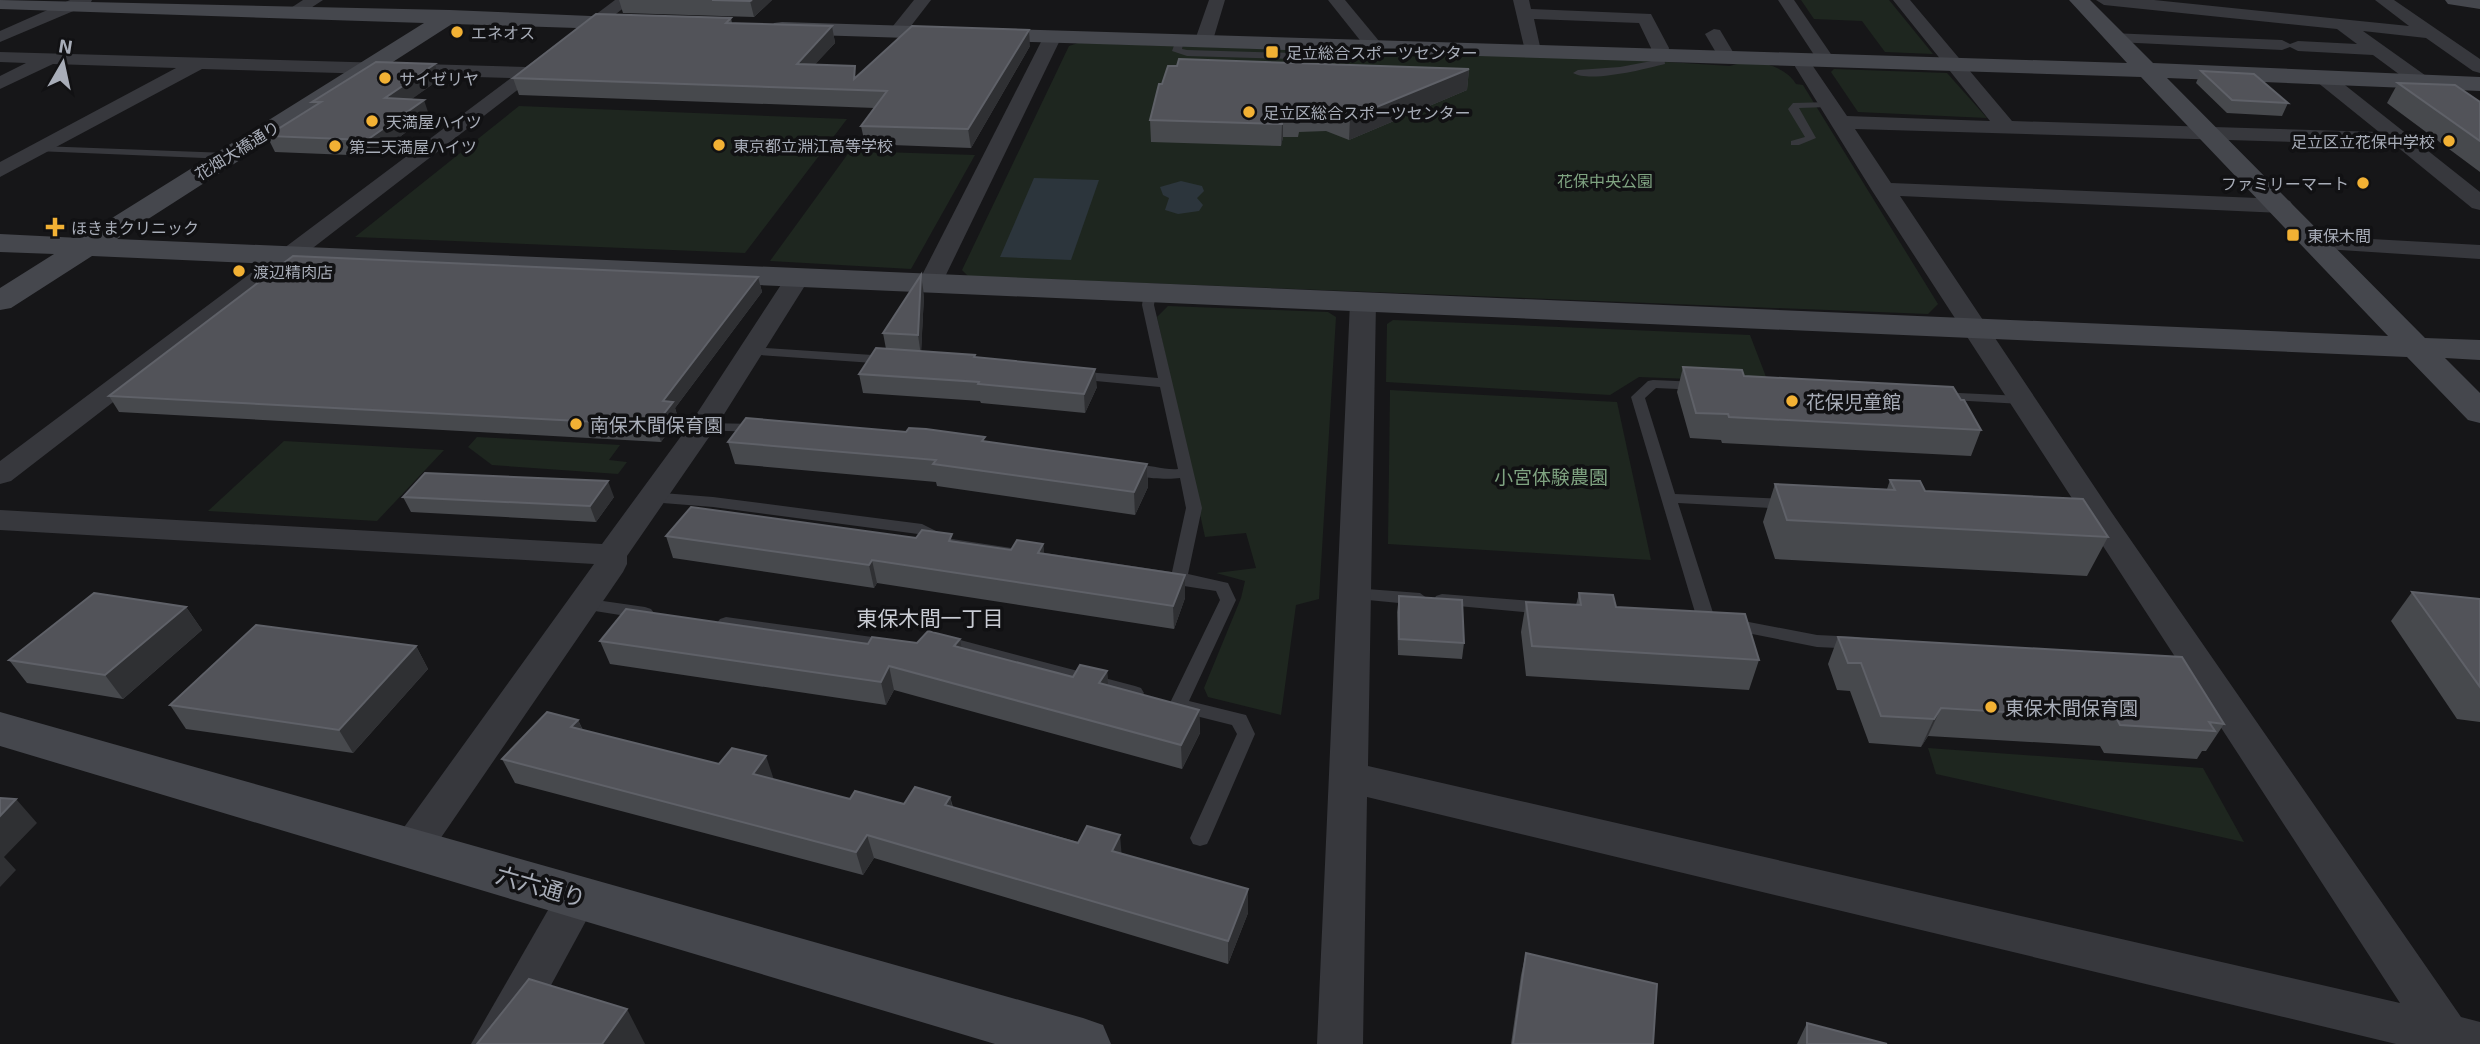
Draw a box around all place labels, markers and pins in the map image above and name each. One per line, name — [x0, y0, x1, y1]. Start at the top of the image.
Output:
place label: エネオス — [471, 23, 535, 42]
marker: エネオス — [449, 24, 465, 40]
place label: 足立総合スポーツセンター — [1286, 43, 1478, 62]
marker: 足立総合スポーツセンター — [1264, 44, 1280, 60]
place label: サイゼリヤ — [399, 69, 479, 88]
marker: サイゼリヤ — [377, 70, 393, 86]
place label: 足立区総合スポーツセンター — [1263, 103, 1471, 122]
marker: 足立区総合スポーツセンター — [1241, 104, 1257, 120]
place label: 天満屋ハイツ — [386, 112, 482, 131]
marker: 天満屋ハイツ — [364, 113, 380, 129]
place label: 足立区立花保中学校 — [2291, 132, 2435, 151]
marker: 足立区立花保中学校 — [2441, 133, 2457, 149]
place label: 東京都立淵江高等学校 — [733, 136, 893, 155]
place label: 第二天満屋ハイツ — [349, 137, 477, 156]
marker: 東京都立淵江高等学校 — [711, 137, 727, 153]
marker: 第二天満屋ハイツ — [327, 138, 343, 154]
place label: ファミリーマート — [2221, 174, 2349, 193]
marker: ファミリーマート — [2355, 175, 2371, 191]
marker: ほきまクリニック — [45, 217, 65, 237]
place label: ほきまクリニック — [71, 218, 199, 237]
place label: 東保木間 — [2307, 226, 2371, 245]
marker: 東保木間 — [2285, 227, 2301, 243]
place label: 渡辺精肉店 — [253, 262, 333, 281]
marker: 渡辺精肉店 — [231, 263, 247, 279]
place label: 花保児童館 — [1806, 390, 1901, 413]
marker: 花保児童館 — [1784, 393, 1800, 409]
place label: 南保木間保育園 — [590, 413, 723, 436]
marker: 南保木間保育園 — [568, 416, 584, 432]
place label: 東保木間保育園 — [2005, 696, 2138, 719]
marker: 東保木間保育園 — [1983, 699, 1999, 715]

